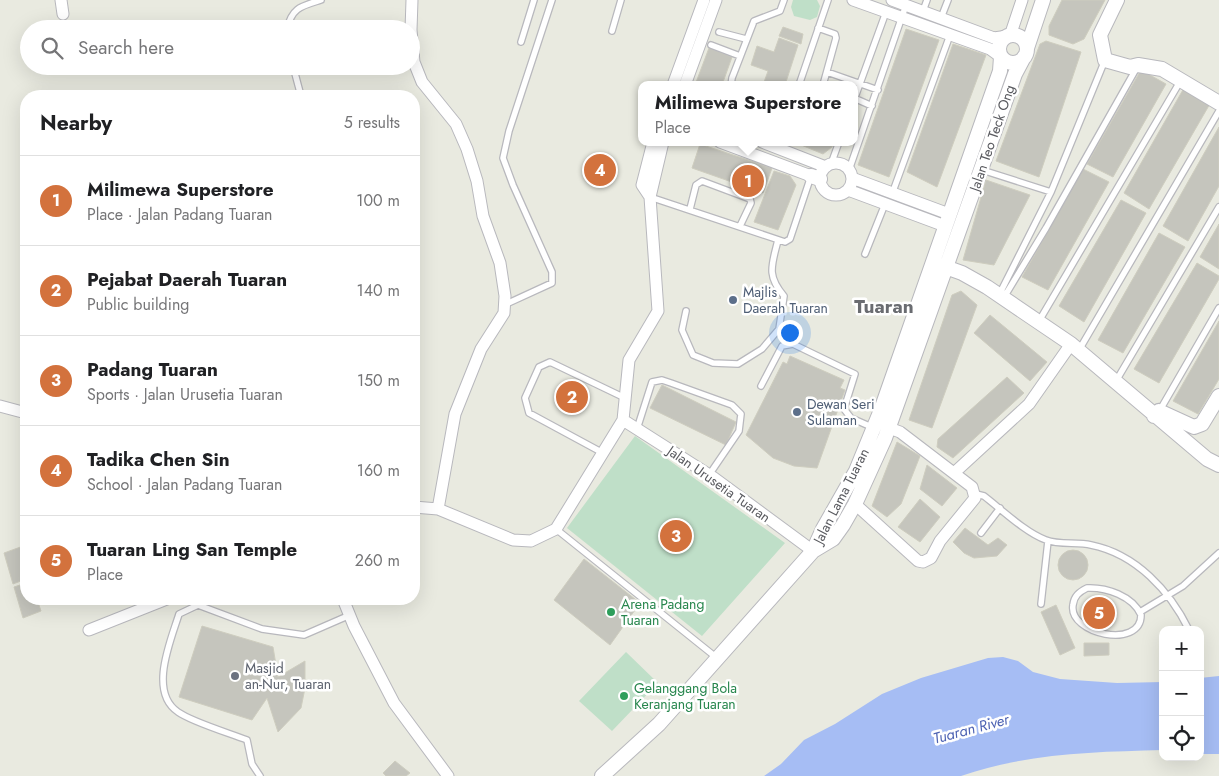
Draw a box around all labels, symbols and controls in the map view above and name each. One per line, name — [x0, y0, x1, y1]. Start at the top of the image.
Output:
search box — [20, 20, 420, 75]
icon: search — [38, 34, 66, 62]
text: Search here — [78, 34, 174, 61]
popup — [638, 81, 858, 146]
street label: Jalan Teo Teck Ong — [964, 82, 1020, 196]
text: Milimewa Superstore — [655, 89, 841, 116]
text: Nearby — [40, 108, 112, 138]
text: 5 results — [344, 111, 400, 134]
text: Place — [655, 116, 691, 139]
pin: 4 — [584, 151, 616, 189]
pin: 1 — [732, 162, 764, 200]
text: Milimewa Superstore — [87, 176, 274, 203]
text: 1 — [52, 189, 60, 212]
text: 100 m — [356, 189, 400, 212]
text: Place · Jalan Padang Tuaran — [87, 203, 273, 226]
text: Pejabat Daerah Tuaran — [87, 266, 287, 293]
text: 2 — [51, 279, 61, 302]
text: 140 m — [357, 279, 400, 302]
place label: Majlis Daerah Tuaran — [743, 282, 828, 318]
text: Public building — [87, 293, 189, 316]
district label: Tuaran — [854, 293, 914, 320]
marker: Majlis Daerah Tuaran — [727, 294, 739, 306]
your location — [777, 320, 803, 346]
text: Padang Tuaran — [87, 356, 218, 383]
text: 3 — [51, 369, 61, 392]
text: 150 m — [357, 369, 400, 392]
pin: 2 — [556, 378, 588, 416]
text: Sports · Jalan Urusetia Tuaran — [87, 383, 283, 406]
place label: Dewan Seri Sulaman — [807, 394, 875, 430]
marker: Dewan Seri Sulaman — [791, 406, 803, 418]
street label: Jalan Urusetia Tuaran — [662, 440, 775, 527]
street label: Jalan Lama Tuaran — [807, 445, 874, 549]
text: Tadika Chen Sin — [87, 446, 230, 473]
text: 4 — [50, 459, 62, 482]
text: 160 m — [357, 459, 400, 482]
text: School · Jalan Padang Tuaran — [87, 473, 282, 496]
pin: 3 — [660, 517, 692, 555]
text: Tuaran Ling San Temple — [87, 536, 297, 563]
text: 5 — [51, 549, 61, 572]
text: 260 m — [355, 549, 400, 572]
text: Place — [87, 563, 123, 586]
place label: Arena Padang Tuaran — [621, 594, 704, 630]
pin: 5 — [1083, 594, 1115, 632]
marker: Arena Padang Tuaran — [605, 606, 617, 618]
map controls — [1159, 626, 1204, 761]
button: + — [1159, 626, 1204, 671]
place label: Masjid an-Nur, Tuaran — [245, 658, 331, 694]
marker: Masjid an-Nur, Tuaran — [229, 670, 241, 682]
button: − — [1159, 671, 1204, 716]
place label: Gelanggang Bola Keranjang Tuaran — [634, 678, 737, 714]
marker: Gelanggang Bola Keranjang Tuaran — [618, 690, 630, 702]
water label: Tuaran River — [931, 708, 1012, 750]
button: locate — [1159, 716, 1204, 761]

